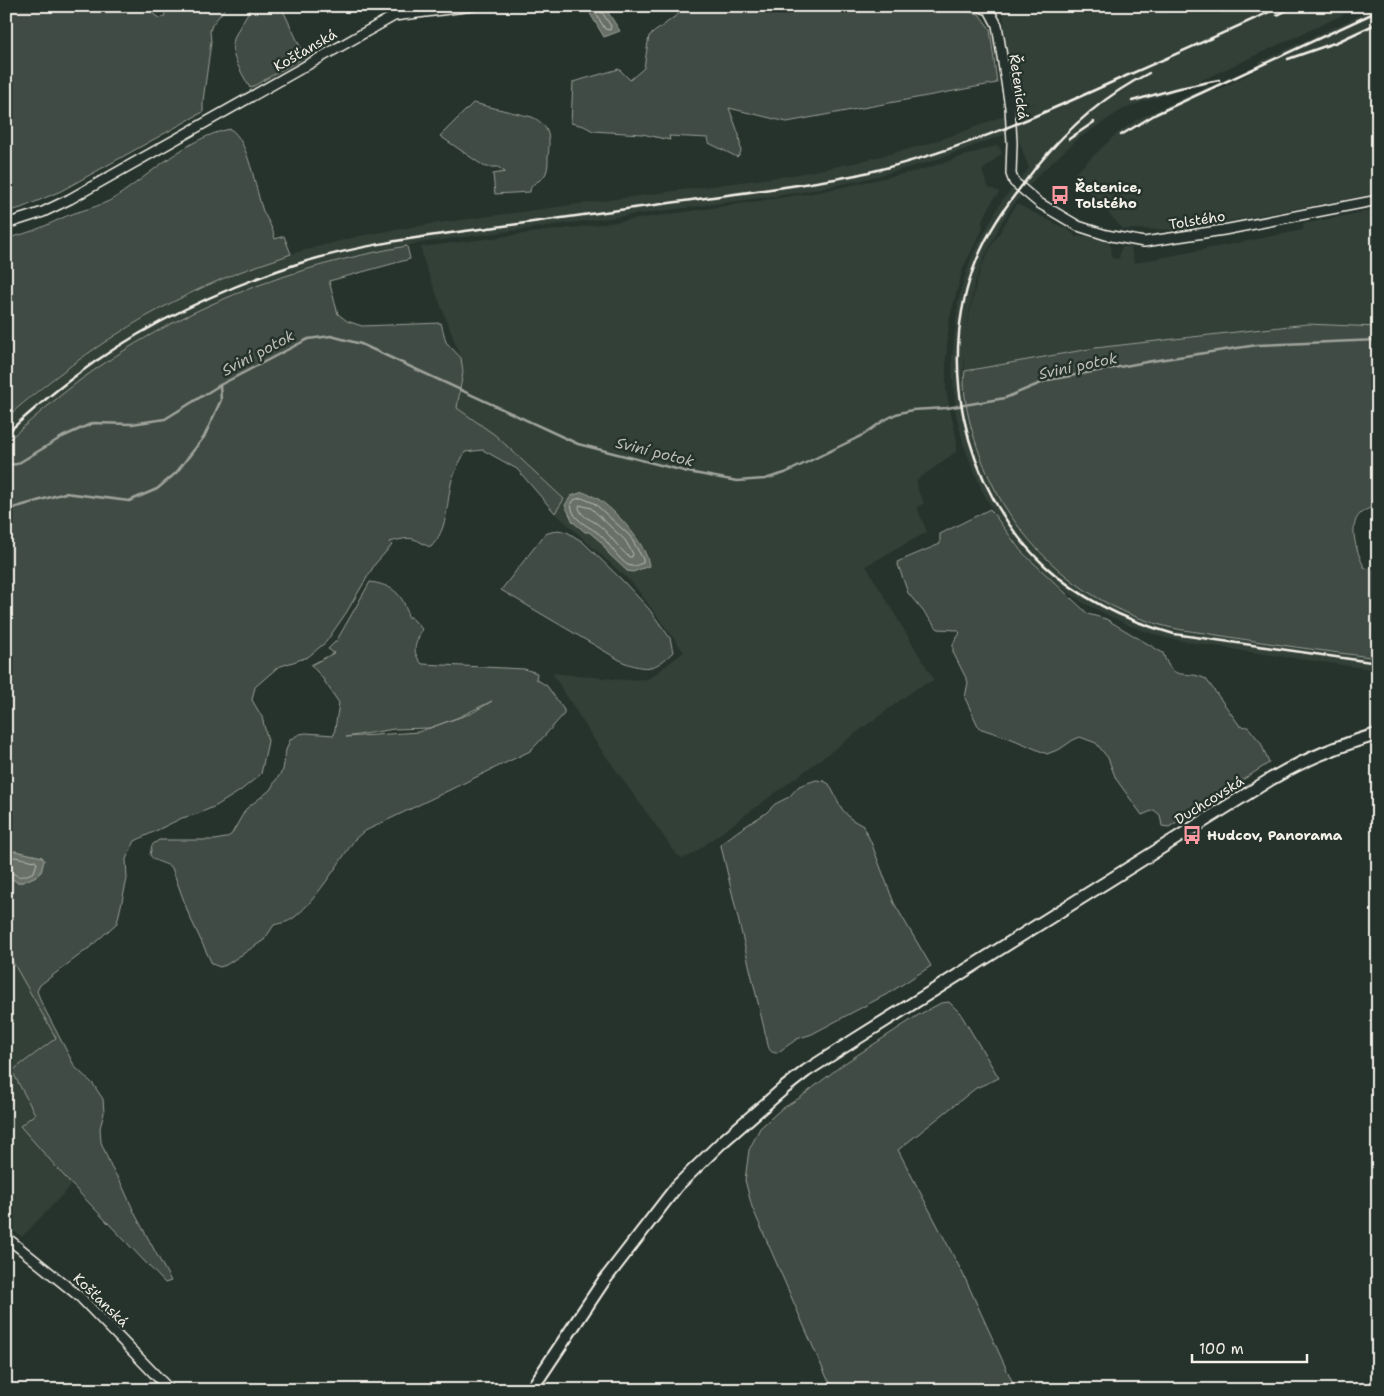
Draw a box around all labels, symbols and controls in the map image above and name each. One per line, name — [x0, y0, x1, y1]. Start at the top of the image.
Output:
street label: Košťanská — [270, 25, 340, 75]
street label: Řetenická — [1006, 53, 1033, 121]
place label: Řetenice, Tolstého — [1075, 178, 1142, 212]
bus stop icon: Řetenice, Tolstého — [1049, 184, 1071, 206]
street label: Tolstého — [1168, 207, 1226, 233]
water label: Sviní potok — [218, 325, 298, 381]
water label: Sviní potok — [1037, 348, 1119, 384]
water label: Sviní potok — [614, 433, 696, 471]
street label: Duchcovská — [1171, 772, 1247, 828]
bus stop icon: Hudcov, Panorama — [1181, 824, 1203, 846]
place label: Hudcov, Panorama — [1207, 826, 1343, 844]
street label: Košťanská — [70, 1269, 133, 1331]
scale bar — [1192, 1331, 1306, 1363]
text: 100 m — [1199, 1339, 1244, 1359]

